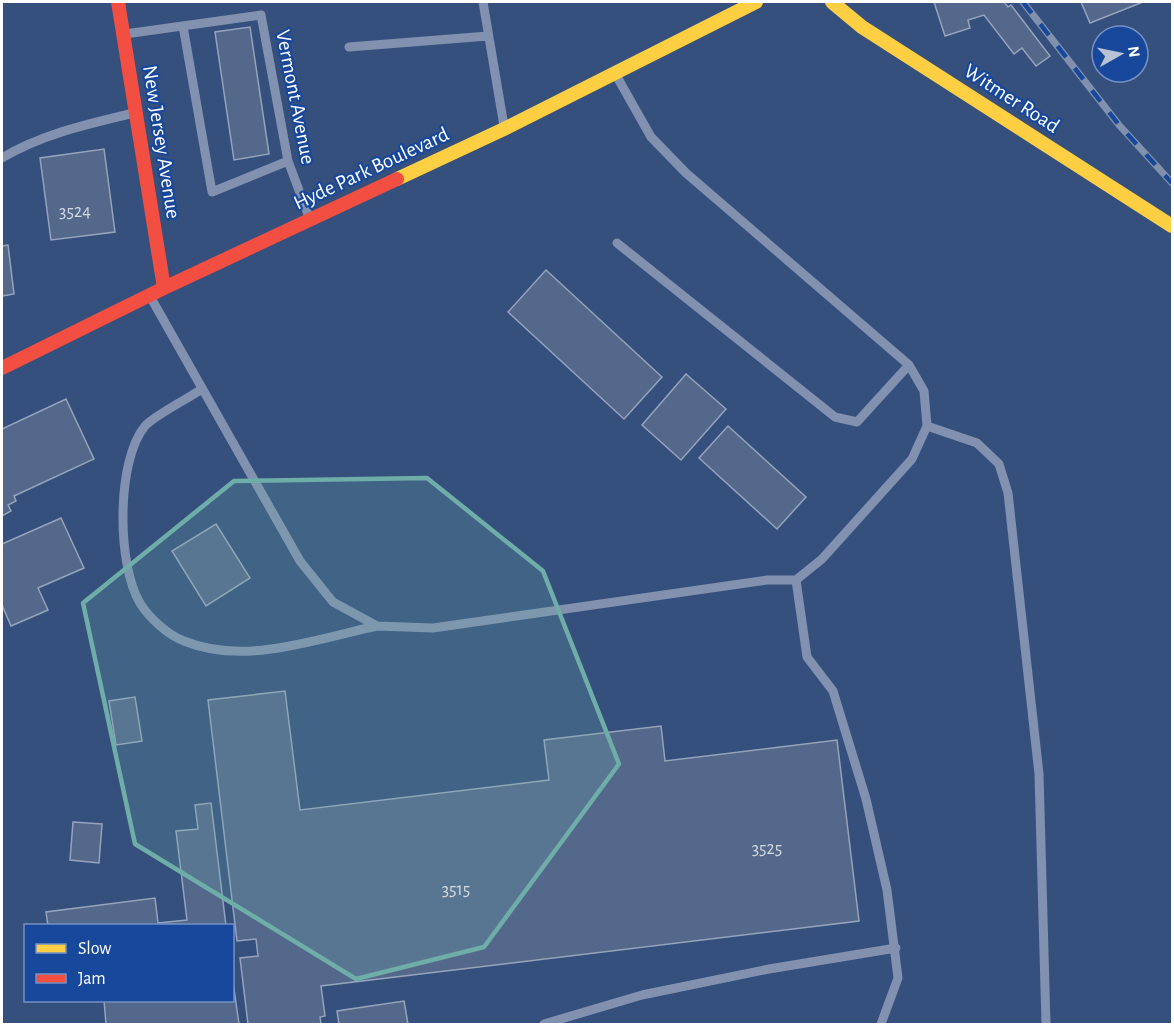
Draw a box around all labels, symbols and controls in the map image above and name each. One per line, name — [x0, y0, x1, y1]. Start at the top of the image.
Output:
north arrow — [1090, 24, 1150, 84]
street label: Vermont Avenue — [272, 28, 319, 166]
text: N — [1125, 45, 1143, 59]
street label: Witmer Road — [960, 60, 1063, 137]
street label: New Jersey Avenue — [139, 64, 184, 220]
street label: Hyde Park Boulevard — [290, 123, 452, 214]
house number: 3524 — [59, 203, 91, 221]
house number: 3525 — [752, 840, 782, 858]
house number: 3515 — [442, 881, 470, 899]
legend — [24, 924, 234, 1002]
text: Slow — [78, 940, 111, 958]
text: Jam — [78, 970, 106, 988]

